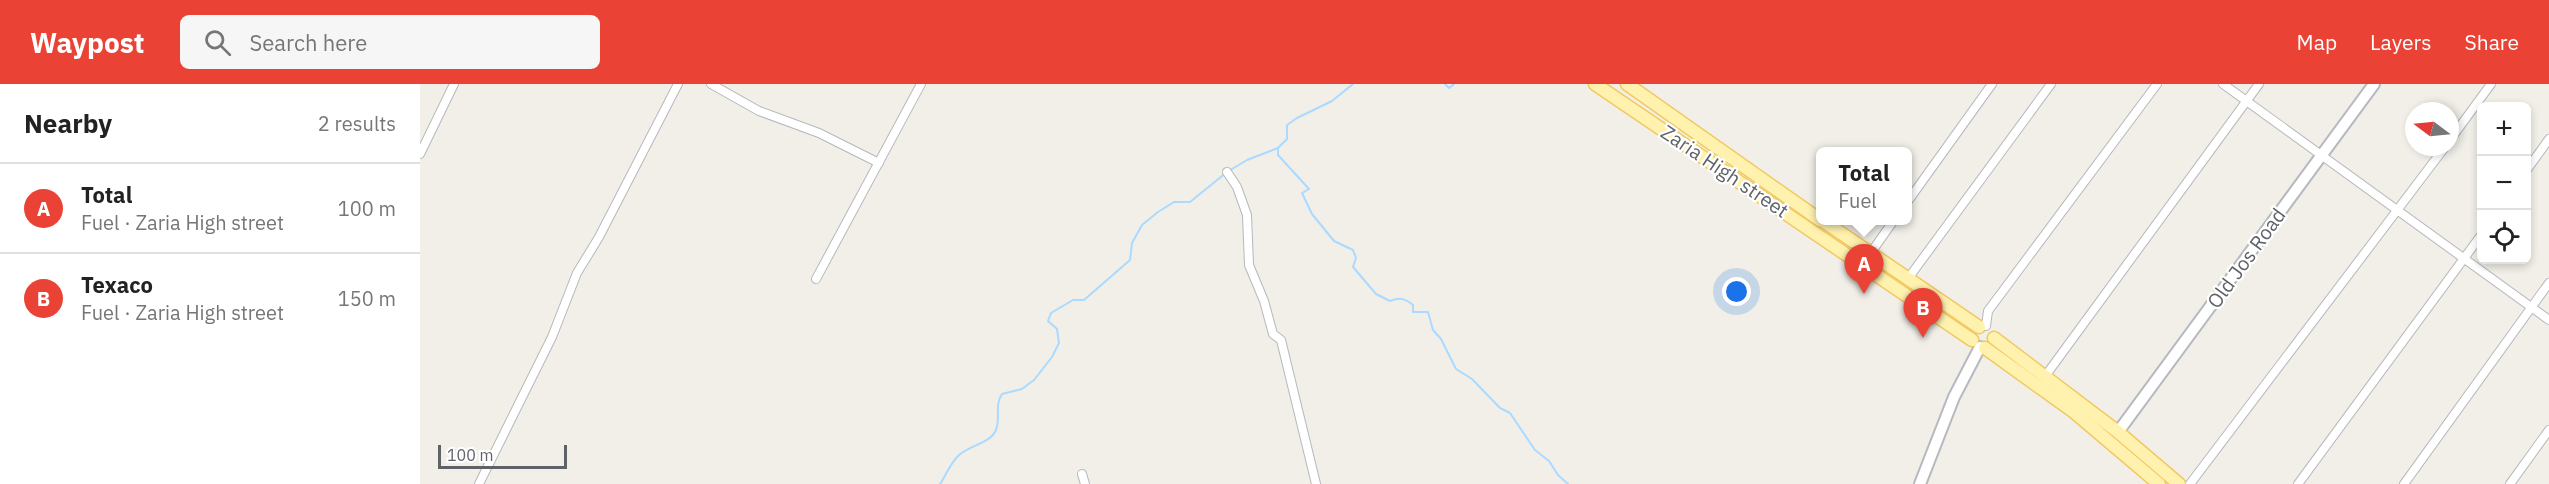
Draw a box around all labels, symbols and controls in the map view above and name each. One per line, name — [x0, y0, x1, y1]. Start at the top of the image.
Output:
search box — [180, 15, 600, 69]
text: Waypost — [30, 24, 144, 61]
icon: search — [201, 26, 234, 59]
text: Search here — [249, 28, 367, 57]
text: Map — [2297, 28, 2337, 56]
text: Layers — [2370, 28, 2432, 56]
text: Share — [2465, 28, 2519, 56]
north arrow — [2405, 102, 2459, 156]
map controls — [2477, 102, 2531, 264]
button: + — [2477, 102, 2531, 156]
text: Nearby — [24, 106, 112, 140]
text: 2 results — [318, 110, 396, 137]
street label: Zaria High street — [1656, 118, 1794, 224]
popup — [1816, 147, 1912, 225]
button: − — [2477, 156, 2531, 210]
text: Total — [1838, 158, 1890, 187]
text: Total — [81, 180, 132, 209]
text: Fuel — [1838, 187, 1877, 214]
text: A — [37, 195, 50, 222]
text: 100 m — [338, 195, 396, 222]
street label: Old Jos Road — [2200, 202, 2292, 314]
text: Fuel · Zaria High street — [81, 209, 284, 236]
button: locate — [2477, 210, 2531, 264]
pin: A — [1844, 244, 1884, 294]
text: Texaco — [81, 270, 153, 299]
your location — [1722, 277, 1751, 306]
text: B — [37, 285, 50, 312]
text: 150 m — [338, 285, 396, 312]
pin: B — [1904, 288, 1942, 338]
text: Fuel · Zaria High street — [81, 299, 284, 326]
scale bar — [438, 442, 567, 470]
text: 100 m — [447, 445, 494, 465]

